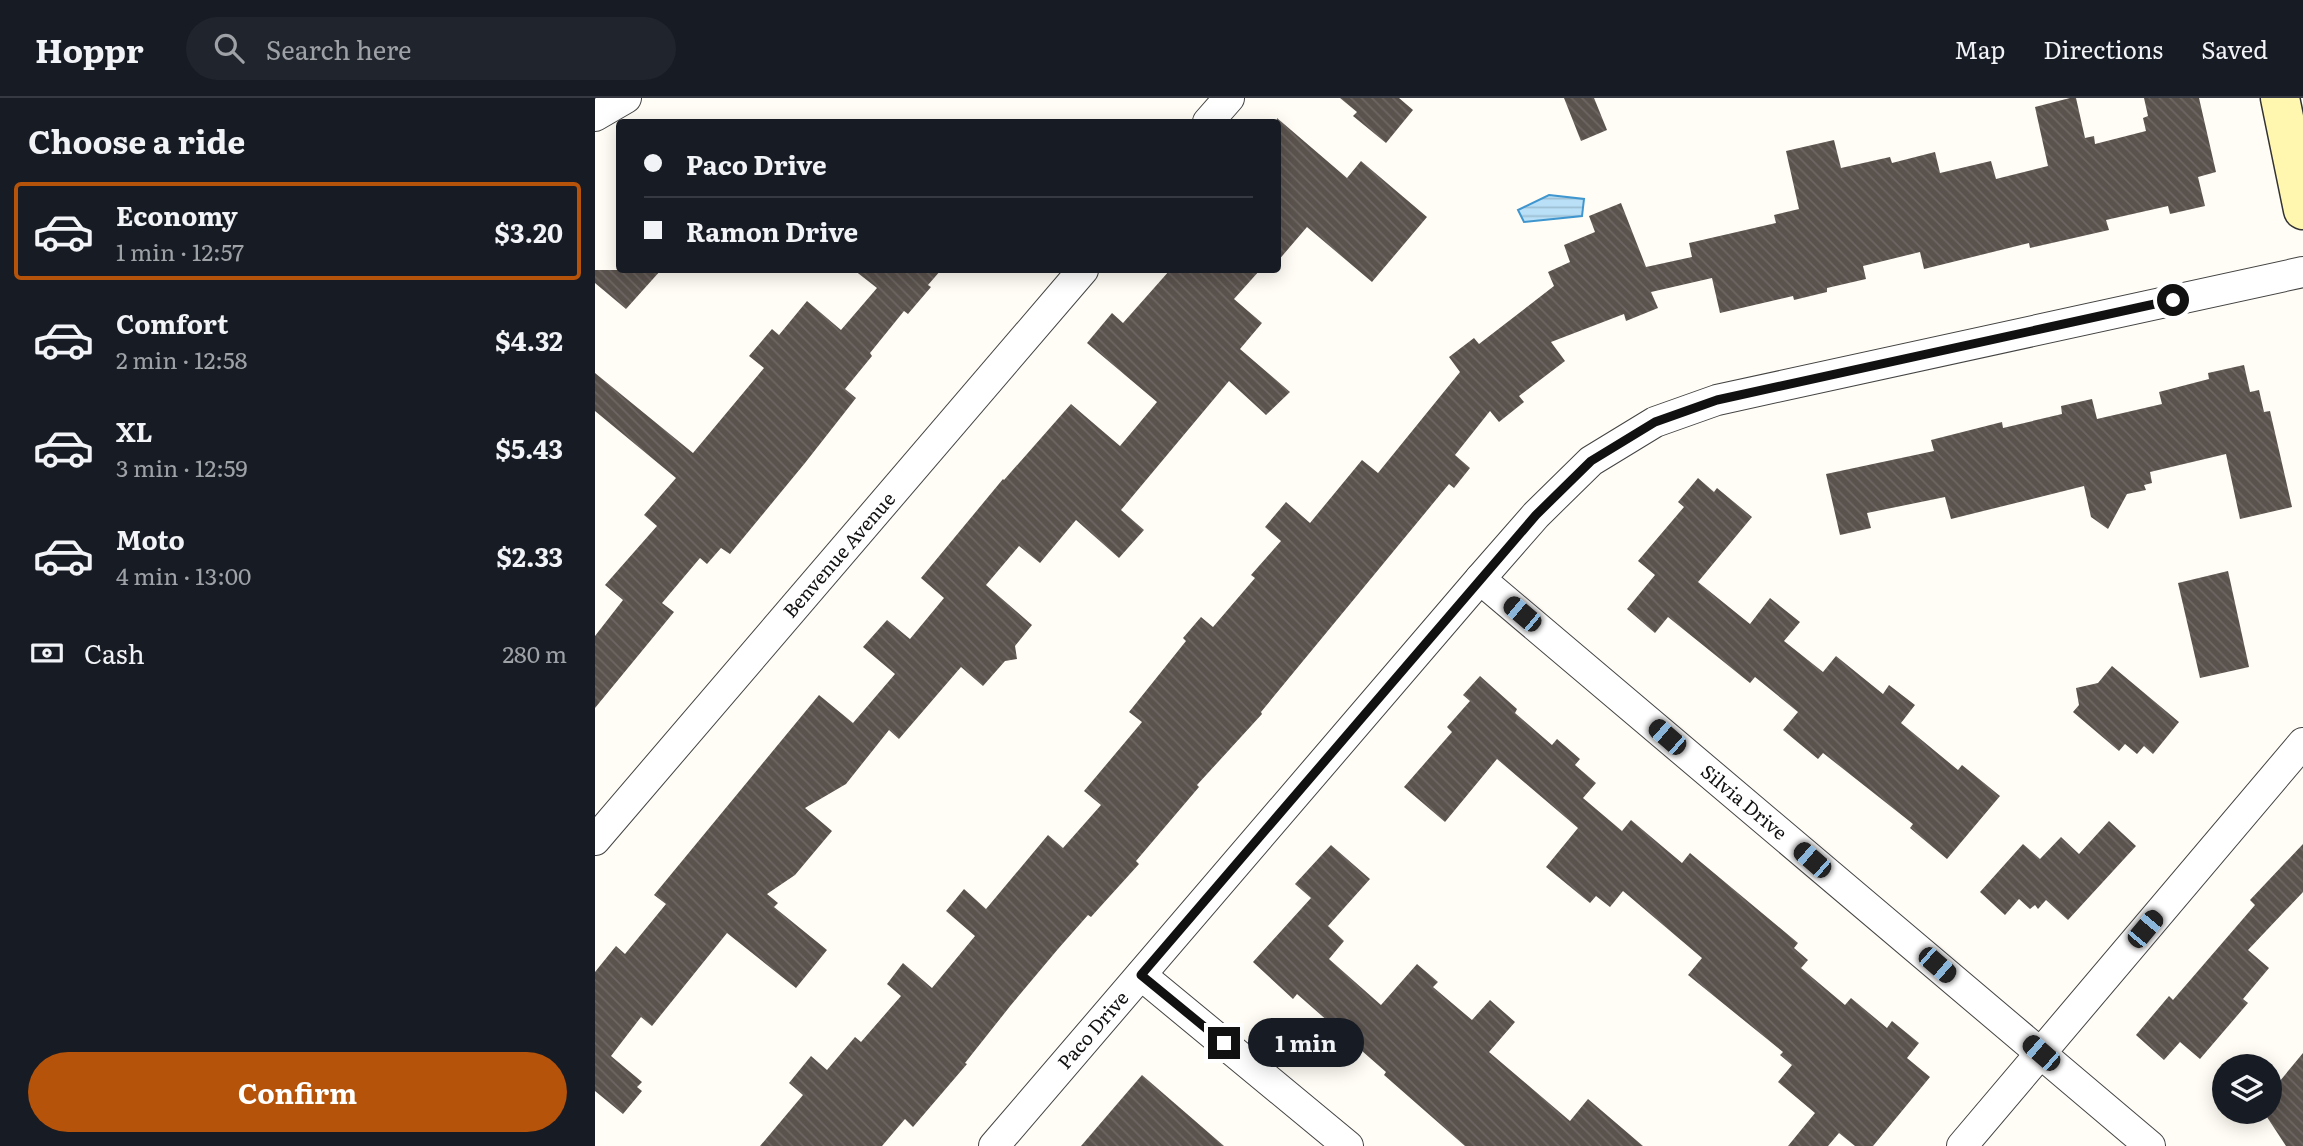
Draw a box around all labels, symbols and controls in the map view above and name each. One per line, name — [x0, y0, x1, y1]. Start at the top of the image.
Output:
search box — [186, 17, 676, 80]
text: Hoppr — [35, 24, 144, 73]
icon: search — [210, 29, 248, 67]
text: Search here — [266, 29, 412, 68]
text: Map — [1954, 31, 2005, 66]
text: Directions — [2043, 31, 2163, 66]
text: Saved — [2201, 31, 2268, 66]
text: Choose a ride — [28, 116, 245, 164]
text: Paco Drive — [686, 144, 827, 183]
text: Economy — [116, 195, 238, 234]
icon: car — [32, 200, 95, 263]
text: Ramon Drive — [686, 211, 858, 250]
text: $3.20 — [494, 212, 563, 251]
text: 1 min · 12:57 — [116, 234, 244, 268]
route start — [2157, 284, 2189, 316]
text: Comfort — [116, 303, 228, 342]
icon: car — [32, 308, 95, 371]
text: $4.32 — [495, 320, 563, 359]
text: 2 min · 12:58 — [116, 342, 247, 376]
text: XL — [116, 411, 153, 450]
icon: car — [32, 416, 95, 479]
text: $5.43 — [495, 428, 563, 467]
text: 3 min · 12:59 — [116, 450, 248, 484]
street label: Benvenue Avenue — [776, 485, 901, 624]
text: Moto — [116, 519, 185, 558]
icon: car — [32, 524, 95, 587]
text: $2.33 — [497, 536, 563, 575]
text: 4 min · 13:00 — [116, 558, 251, 592]
car — [1500, 592, 1545, 636]
text: Cash — [84, 633, 145, 672]
icon: cash — [28, 634, 66, 672]
text: 280 m — [502, 636, 567, 670]
car — [1645, 715, 1690, 759]
street label: Silvia Drive — [1695, 757, 1794, 846]
car — [1790, 838, 1835, 882]
car — [2124, 906, 2167, 952]
car — [1915, 943, 1960, 987]
street label: Paco Drive — [1050, 984, 1134, 1075]
callout: 1 min — [1249, 1018, 1364, 1068]
text: 1 min — [1275, 1025, 1337, 1059]
route end — [1208, 1027, 1240, 1059]
car — [2019, 1031, 2064, 1075]
button: Confirm — [28, 1052, 567, 1132]
map controls — [2212, 1054, 2282, 1124]
button: layers — [2212, 1054, 2282, 1124]

